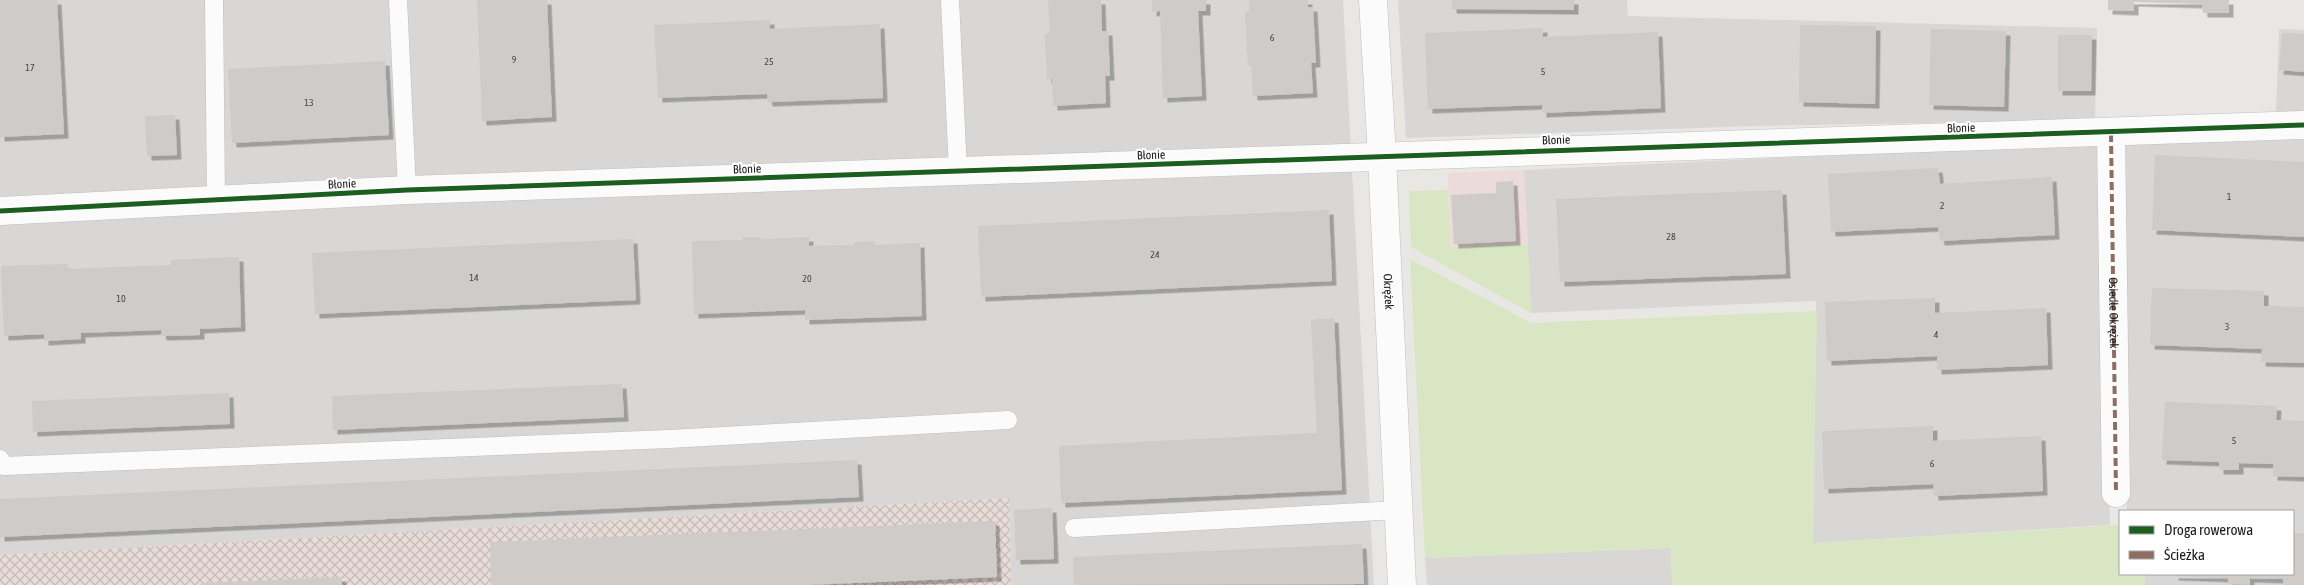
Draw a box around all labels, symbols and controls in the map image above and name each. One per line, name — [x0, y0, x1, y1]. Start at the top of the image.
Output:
house number: 6 — [1270, 32, 1275, 43]
house number: 9 — [512, 54, 517, 65]
house number: 25 — [764, 56, 774, 67]
house number: 17 — [25, 62, 35, 73]
house number: 5 — [1541, 66, 1546, 77]
house number: 13 — [304, 97, 314, 108]
street label: Błonie — [1947, 121, 1975, 135]
street label: Błonie — [1542, 133, 1570, 147]
street label: Błonie — [1137, 148, 1165, 162]
street label: Błonie — [733, 162, 761, 176]
street label: Błonie — [327, 176, 357, 192]
house number: 1 — [2227, 191, 2232, 202]
house number: 2 — [1940, 200, 1945, 211]
house number: 28 — [1666, 231, 1676, 242]
house number: 24 — [1150, 249, 1160, 260]
house number: 14 — [469, 272, 479, 283]
house number: 20 — [802, 273, 812, 284]
street label: Okrężek — [1380, 273, 1396, 311]
street label: Osiedle Okrężek — [2106, 277, 2121, 350]
house number: 10 — [116, 293, 126, 304]
house number: 3 — [2225, 321, 2230, 332]
house number: 4 — [1934, 329, 1939, 340]
house number: 5 — [2232, 435, 2237, 446]
house number: 6 — [1930, 458, 1935, 469]
legend — [2119, 510, 2294, 575]
text: Droga rowerowa — [2164, 521, 2253, 538]
text: Ścieżka — [2164, 546, 2205, 563]

